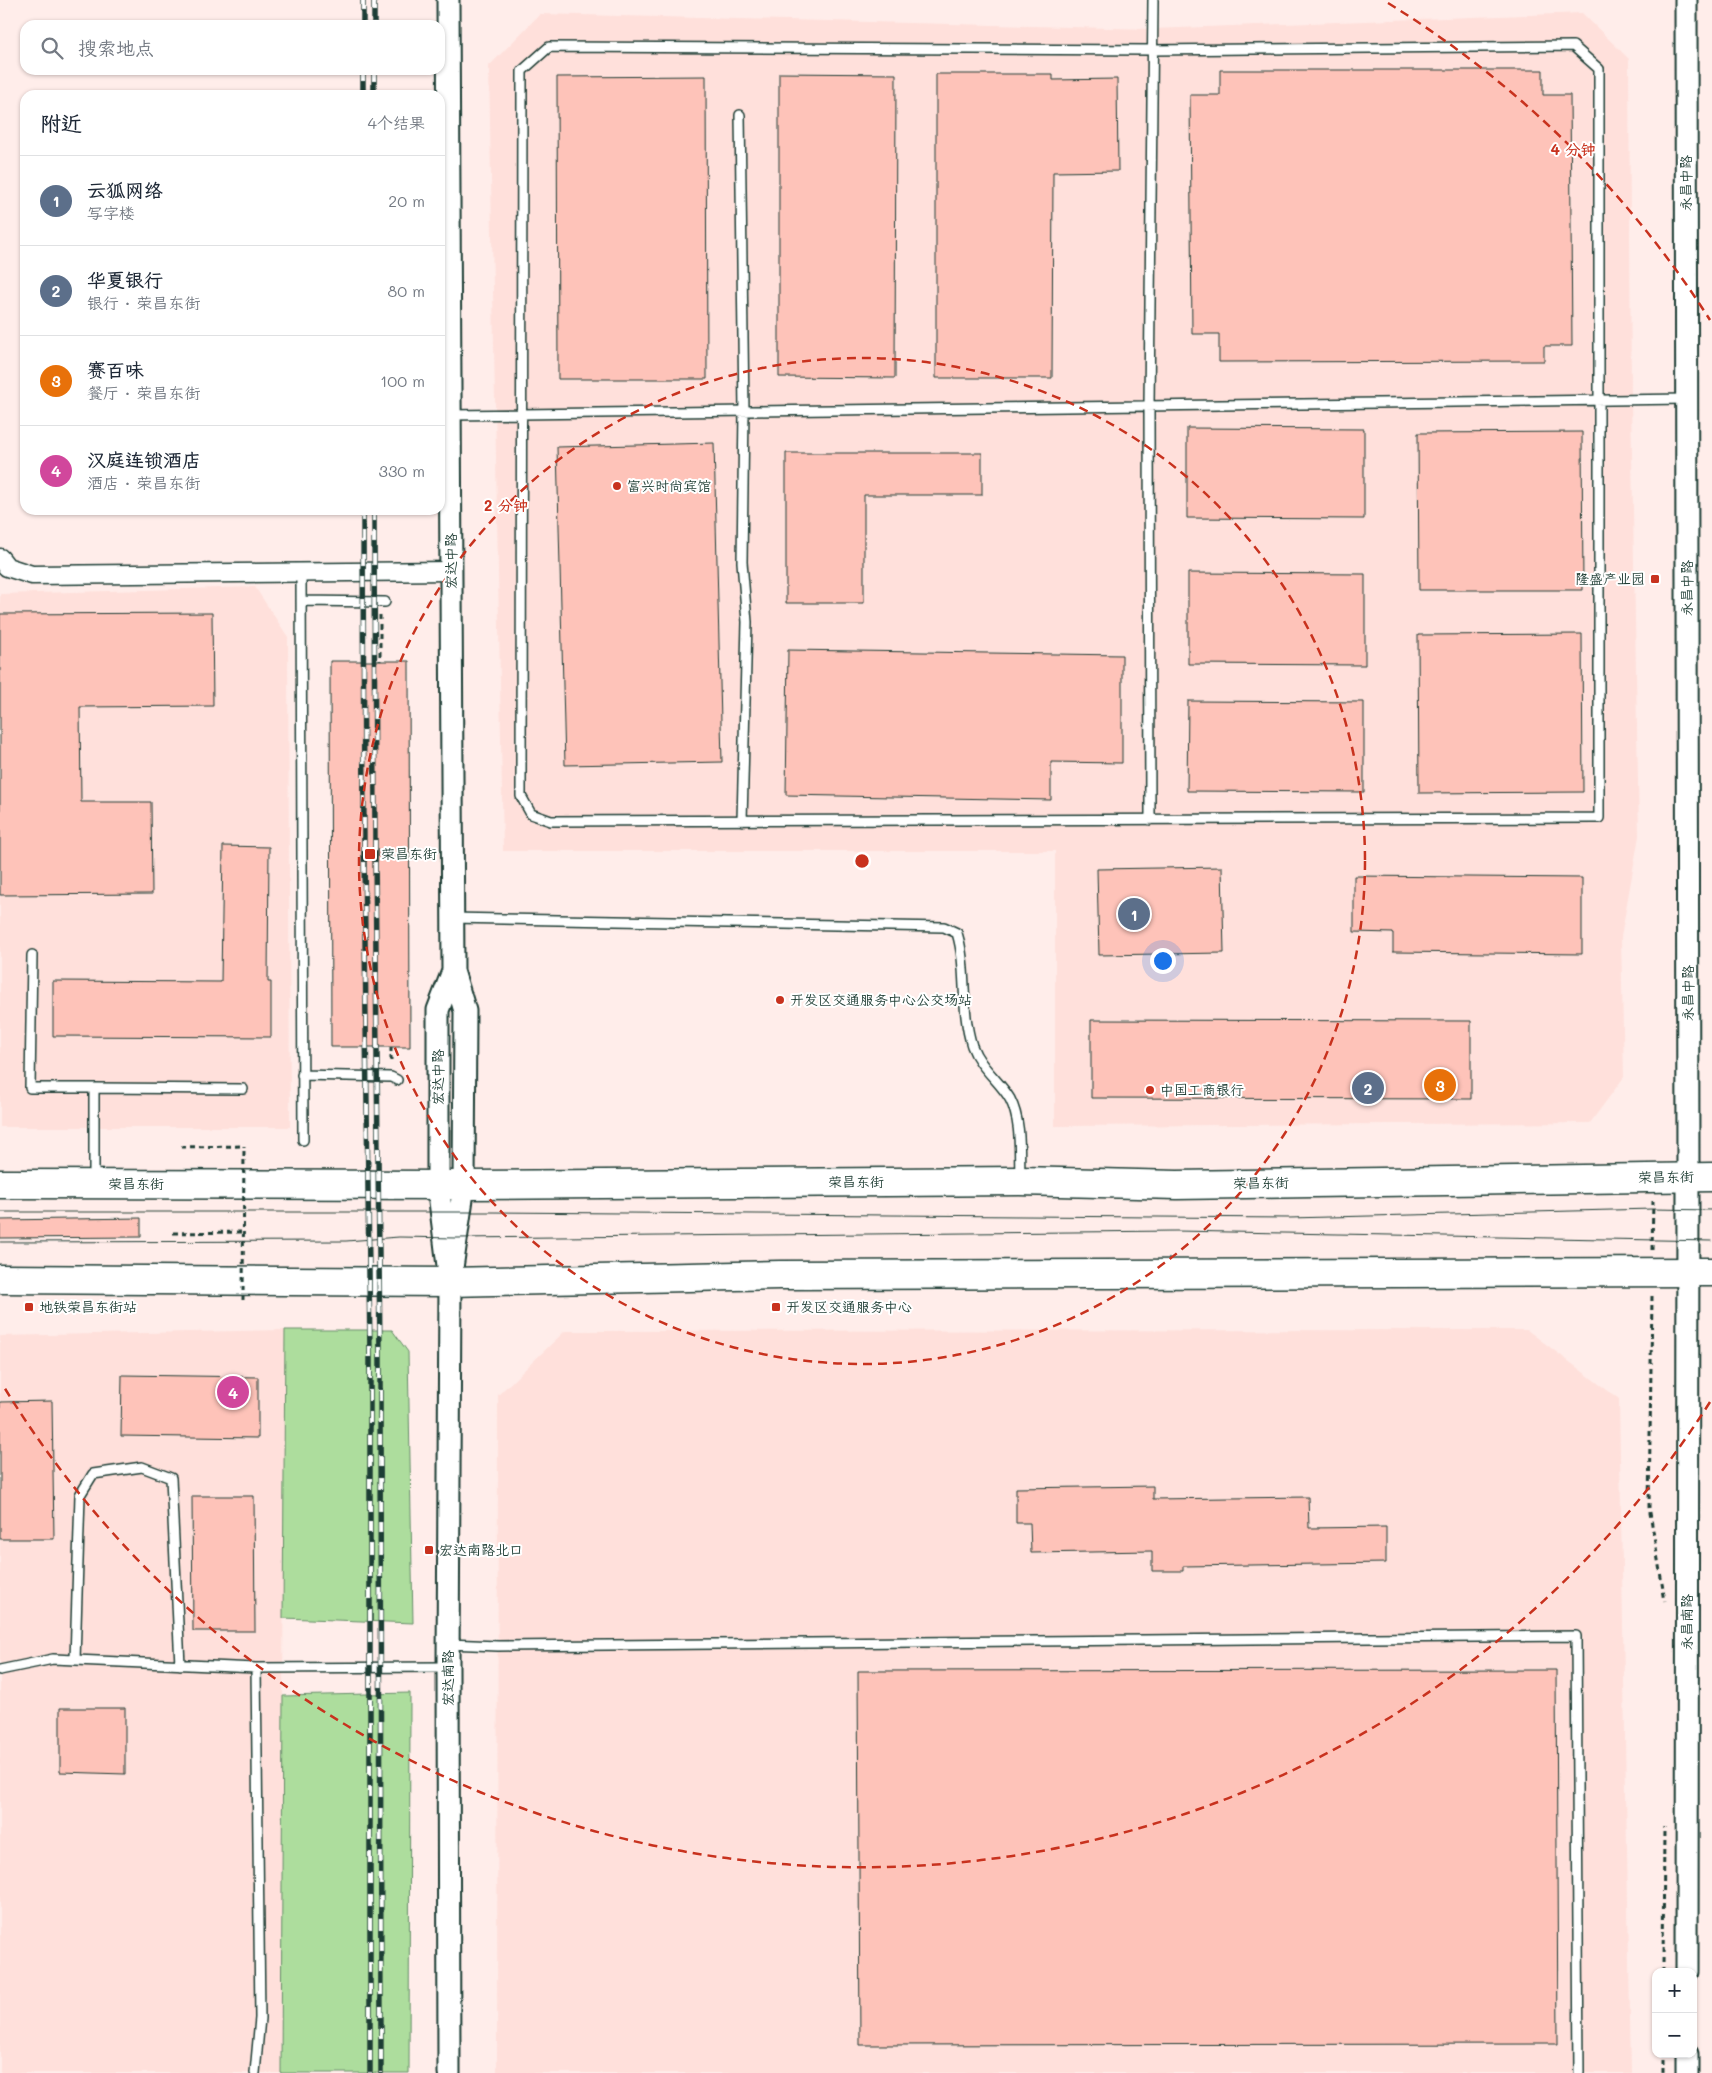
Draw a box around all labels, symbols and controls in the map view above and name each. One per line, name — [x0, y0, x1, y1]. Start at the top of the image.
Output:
search box — [20, 20, 445, 75]
icon: search — [38, 34, 66, 62]
text: 搜索地点 — [78, 35, 154, 60]
text: 附近 — [40, 109, 82, 136]
text: 4个结果 — [368, 112, 425, 133]
text: 4 分钟 — [1551, 139, 1595, 159]
street label: 永昌中路 — [1676, 155, 1695, 211]
text: 云狐网络 — [87, 177, 163, 202]
text: 1 — [52, 190, 60, 211]
text: 20 m — [388, 190, 425, 211]
text: 写字楼 — [87, 202, 135, 223]
text: 华夏银行 — [87, 267, 163, 292]
text: 2 — [52, 280, 60, 301]
text: 80 m — [388, 280, 425, 301]
text: 银行 · 荣昌东街 — [87, 292, 200, 313]
text: 赛百味 — [87, 357, 144, 382]
text: 3 — [51, 370, 61, 391]
text: 100 m — [380, 370, 425, 391]
text: 餐厅 · 荣昌东街 — [87, 382, 200, 403]
text: 汉庭连锁酒店 — [87, 447, 201, 472]
text: 4 — [51, 460, 61, 481]
text: 330 m — [379, 460, 425, 481]
text: 酒店 · 荣昌东街 — [87, 472, 200, 493]
place label: 富兴时尚宾馆 — [627, 476, 711, 495]
marker: 富兴时尚宾馆 — [611, 480, 623, 492]
text: 2 分钟 — [484, 495, 528, 515]
street label: 宏达中路 — [441, 533, 460, 589]
street label: 永昌中路 — [1677, 560, 1696, 616]
place label: 隆盛产业园 — [1575, 569, 1645, 588]
marker: 隆盛产业园 — [1649, 573, 1661, 585]
place label: 荣昌东街 — [381, 844, 437, 863]
marker: 荣昌东街 — [363, 847, 377, 861]
centre of rings — [853, 852, 871, 870]
pin: 1 — [1118, 895, 1150, 933]
your location — [1150, 948, 1176, 974]
street label: 永昌中路 — [1678, 965, 1697, 1021]
place label: 开发区交通服务中心公交场站 — [790, 990, 972, 1009]
marker: 开发区交通服务中心公交场站 — [774, 994, 786, 1006]
street label: 宏达中路 — [428, 1049, 447, 1105]
pin: 3 — [1424, 1066, 1456, 1104]
pin: 2 — [1352, 1069, 1384, 1107]
place label: 中国工商银行 — [1160, 1080, 1244, 1099]
marker: 中国工商银行 — [1144, 1084, 1156, 1096]
street label: 荣昌东街 — [1638, 1167, 1694, 1186]
street label: 荣昌东街 — [828, 1172, 884, 1191]
street label: 荣昌东街 — [1233, 1173, 1289, 1192]
street label: 荣昌东街 — [108, 1174, 164, 1193]
place label: 地铁荣昌东街站 — [39, 1297, 137, 1316]
place label: 开发区交通服务中心 — [786, 1297, 912, 1316]
marker: 地铁荣昌东街站 — [23, 1301, 35, 1313]
marker: 开发区交通服务中心 — [770, 1301, 782, 1313]
pin: 4 — [217, 1373, 249, 1411]
place label: 宏达南路北口 — [439, 1540, 523, 1559]
marker: 宏达南路北口 — [423, 1544, 435, 1556]
street label: 永昌南路 — [1677, 1594, 1696, 1650]
street label: 宏达南路 — [438, 1650, 457, 1706]
map controls — [1652, 1968, 1697, 2058]
button: + — [1652, 1968, 1697, 2013]
button: − — [1652, 2013, 1697, 2058]

